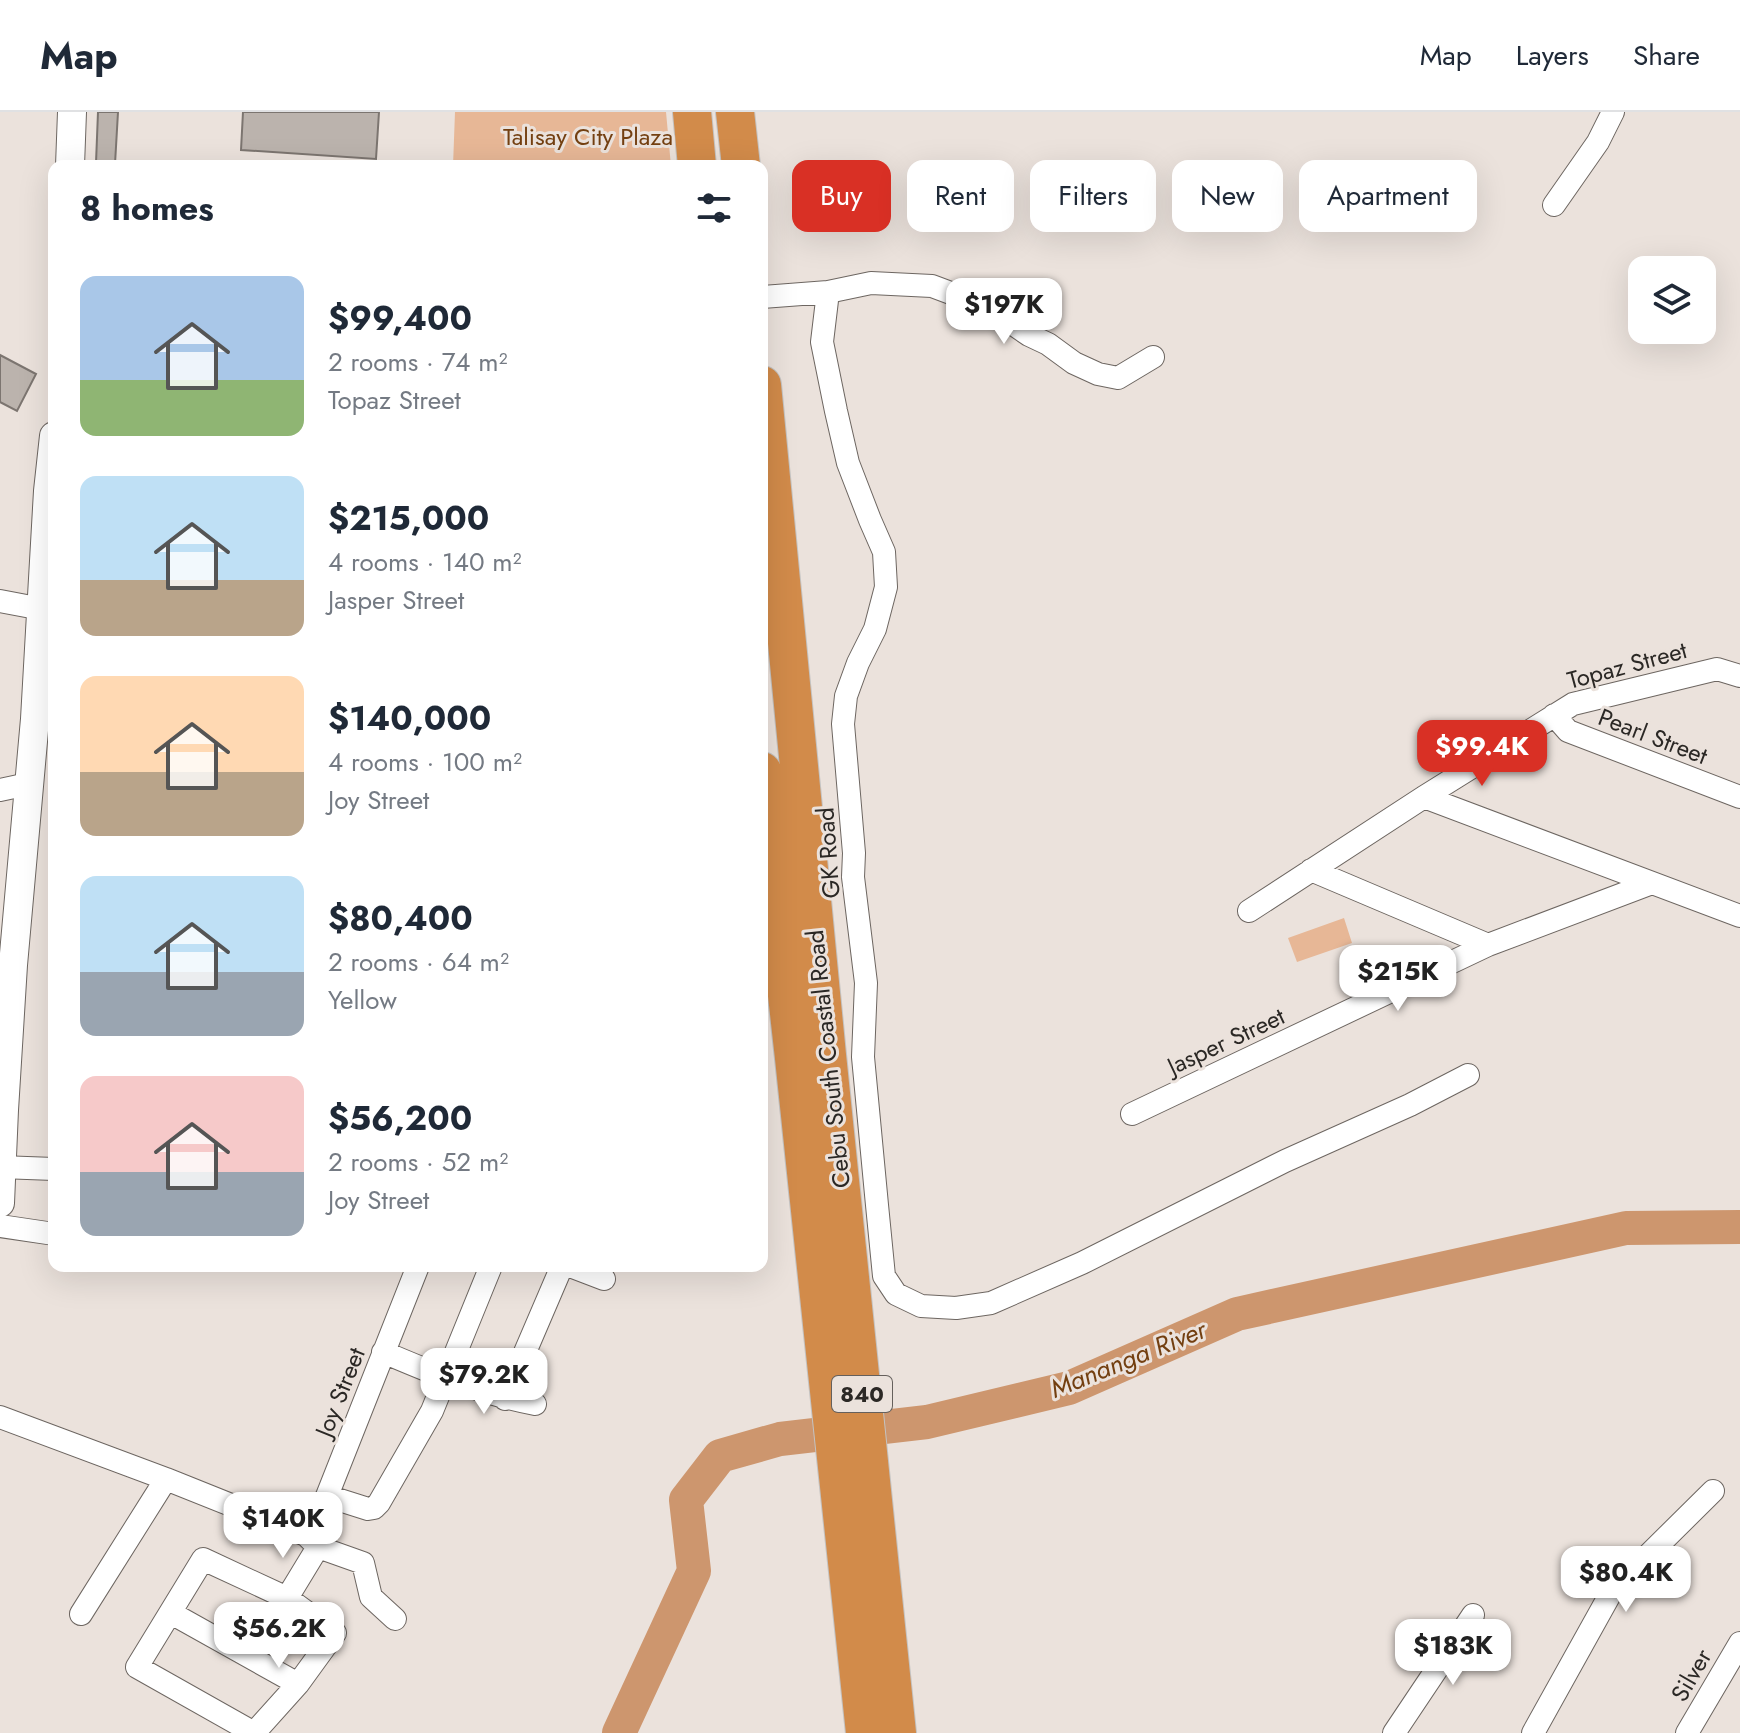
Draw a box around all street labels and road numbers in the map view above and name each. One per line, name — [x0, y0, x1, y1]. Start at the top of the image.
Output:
street label: Topaz Street — [1563, 632, 1691, 698]
street label: Pearl Street — [1593, 699, 1713, 773]
street label: GK Road — [807, 806, 849, 900]
street label: Cebu South Coastal Road — [797, 928, 859, 1190]
street label: Jasper Street — [1159, 998, 1291, 1085]
street label: Joy Street — [305, 1342, 374, 1445]
road number: 840 — [832, 1376, 892, 1412]
street label: Silver — [1662, 1641, 1720, 1708]

